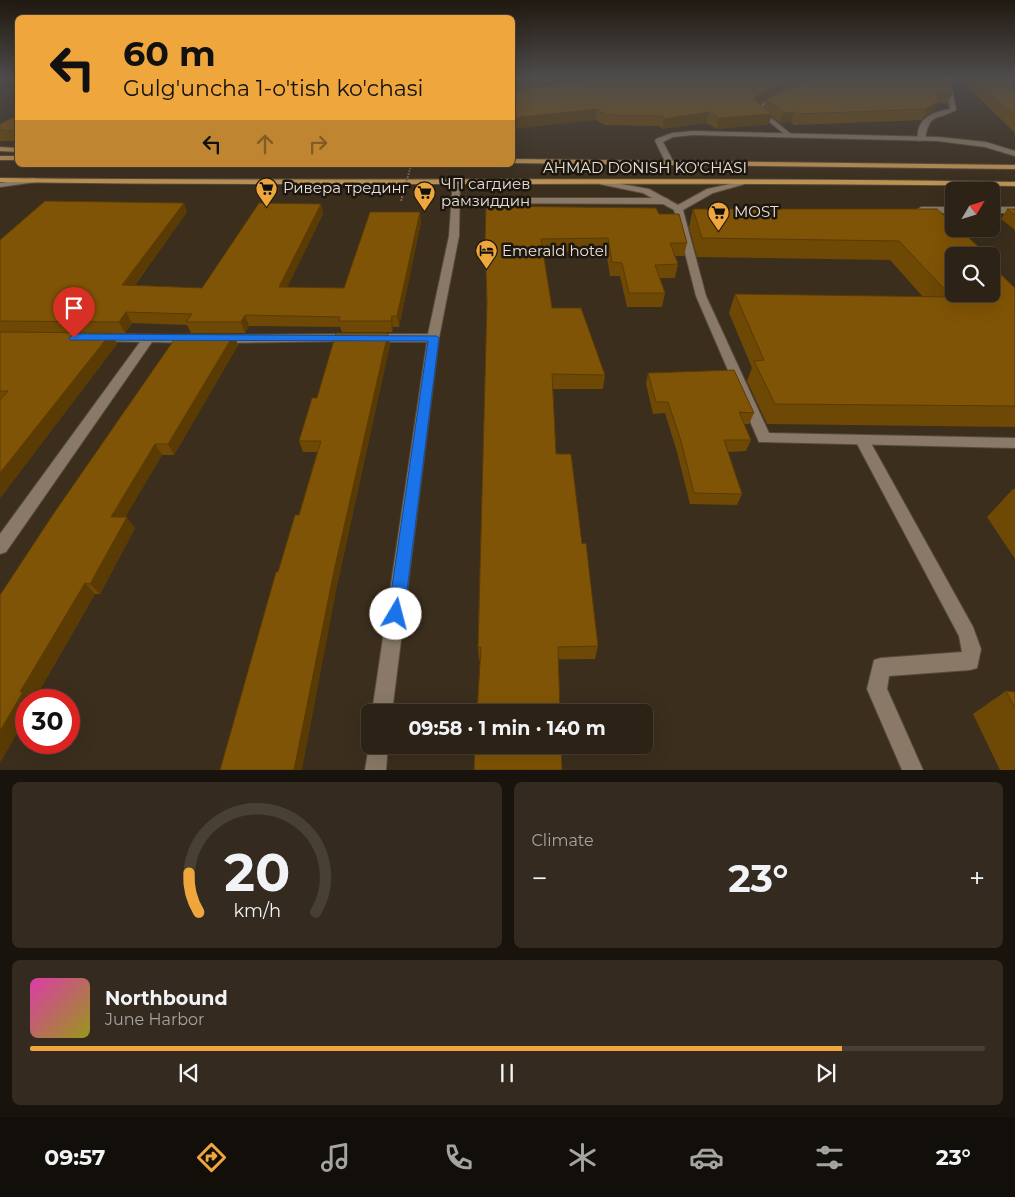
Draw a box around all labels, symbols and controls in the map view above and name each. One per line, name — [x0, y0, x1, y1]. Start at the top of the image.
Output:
text: 60 m — [123, 32, 216, 75]
icon: left — [40, 35, 105, 100]
text: Gulg'uncha 1-o'tish ko'chasi — [123, 75, 423, 102]
icon: left — [198, 130, 226, 158]
icon: ahead — [251, 130, 279, 158]
icon: right — [304, 130, 332, 158]
street label: AHMAD DONISH KO'CHASI — [543, 158, 747, 177]
place label: ЧП сагдиев рамзиддин — [441, 174, 530, 210]
supermarket icon: Ривера трединг — [255, 176, 279, 207]
place label: Ривера трединг — [283, 178, 410, 197]
supermarket icon: ЧП сагдиев рамзиддин — [413, 181, 437, 212]
north arrow — [945, 182, 1000, 238]
map controls — [945, 182, 1000, 302]
supermarket icon: MOST — [706, 200, 730, 231]
place label: MOST — [734, 202, 779, 221]
hotel icon: Emerald hotel — [474, 239, 498, 270]
place label: Emerald hotel — [502, 241, 608, 260]
button: search — [945, 247, 1000, 302]
pin — [53, 287, 95, 338]
icon: arrive — [60, 294, 88, 322]
position arrow — [369, 587, 421, 639]
speed limit sign: 30 — [15, 689, 80, 754]
text: 09:58 · 1 min · 140 m — [408, 717, 606, 740]
text: Climate — [532, 831, 594, 850]
text: 20 — [224, 841, 290, 904]
text: 23° — [728, 855, 788, 902]
text: − — [532, 861, 548, 895]
text: + — [969, 861, 985, 895]
text: km/h — [233, 900, 281, 921]
text: Northbound — [105, 987, 228, 1010]
text: June Harbor — [105, 1010, 204, 1029]
icon: previous — [175, 1059, 203, 1087]
icon: pause — [493, 1059, 521, 1087]
icon: next — [812, 1059, 840, 1087]
icon: directions — [194, 1140, 229, 1175]
icon: music — [318, 1140, 353, 1175]
icon: phone — [441, 1140, 476, 1175]
icon: climate — [565, 1140, 600, 1175]
icon: car — [689, 1140, 724, 1175]
icon: filters — [812, 1140, 847, 1175]
text: 09:57 — [44, 1144, 105, 1171]
text: 23° — [936, 1144, 971, 1171]

